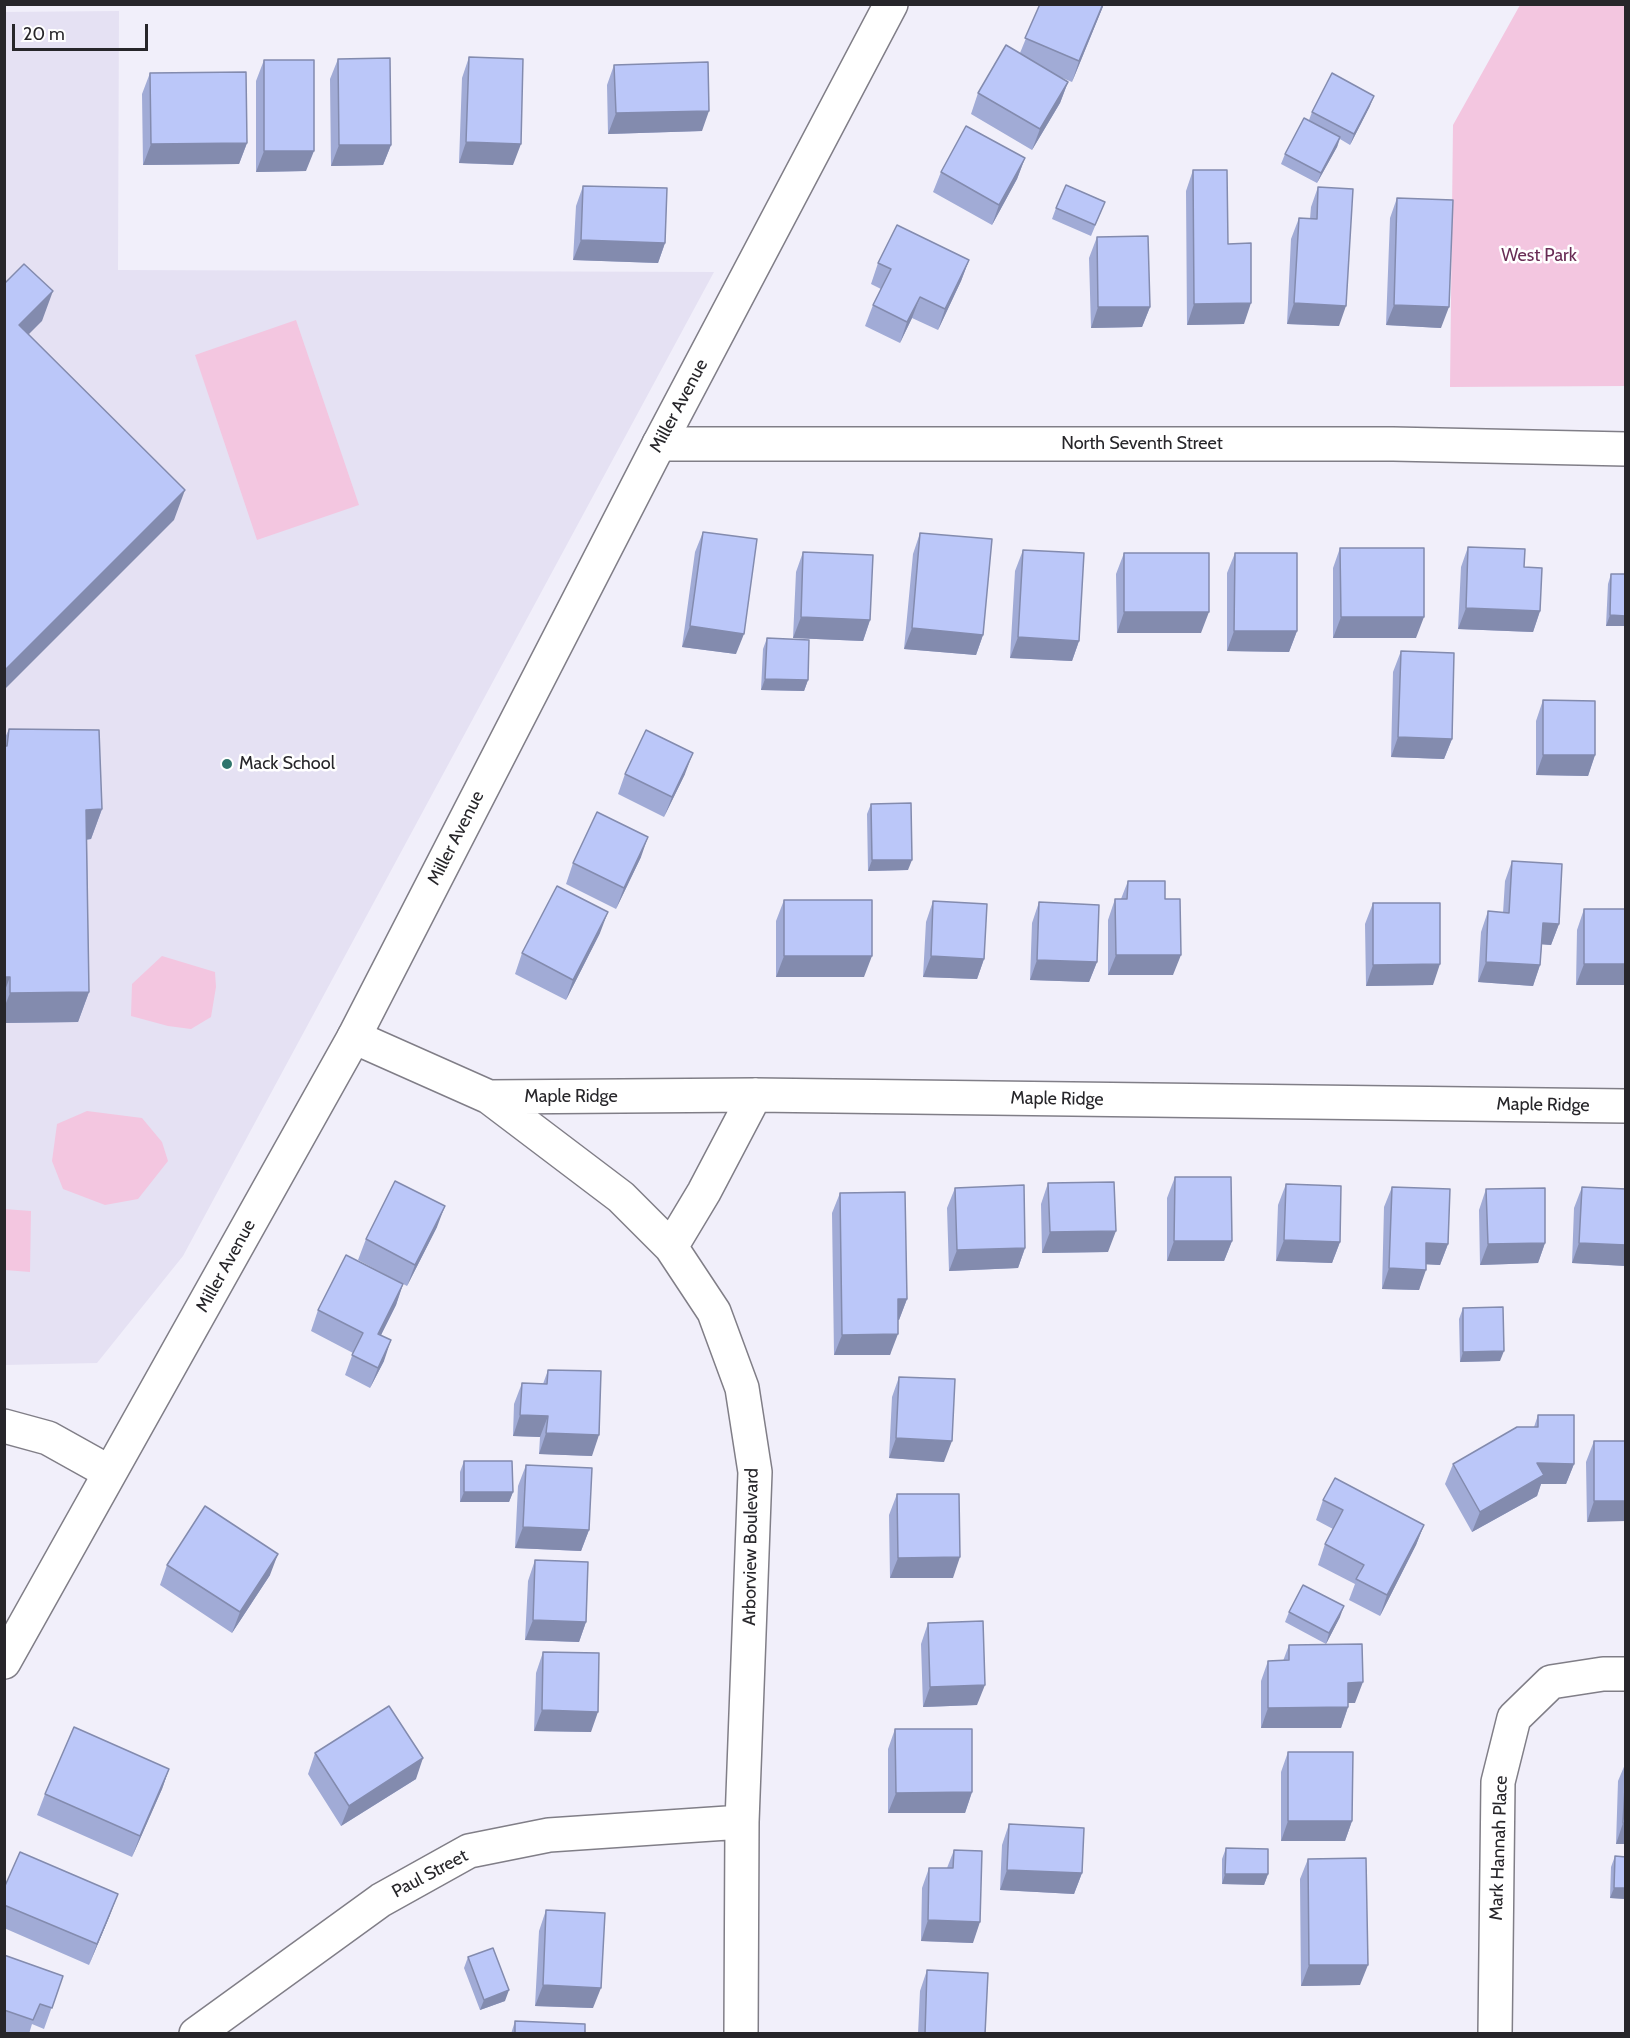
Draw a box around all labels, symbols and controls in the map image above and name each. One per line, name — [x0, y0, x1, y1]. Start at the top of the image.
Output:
scale bar — [15, 12, 152, 50]
text: 20 m — [23, 23, 65, 45]
park label: West Park — [1501, 245, 1577, 267]
street label: Miller Avenue — [645, 356, 713, 456]
street label: North Seventh Street — [1061, 433, 1223, 455]
place label: Mack School — [239, 753, 335, 775]
marker: Mack School — [220, 757, 234, 771]
street label: Miller Avenue — [423, 787, 489, 889]
street label: Maple Ridge — [524, 1086, 618, 1108]
street label: Maple Ridge — [1010, 1087, 1104, 1111]
street label: Maple Ridge — [1496, 1093, 1590, 1117]
street label: Miller Avenue — [192, 1216, 260, 1316]
street label: Arborview Boulevard — [739, 1468, 763, 1626]
street label: Mark Hannah Place — [1486, 1775, 1512, 1921]
street label: Paul Street — [388, 1845, 472, 1903]

